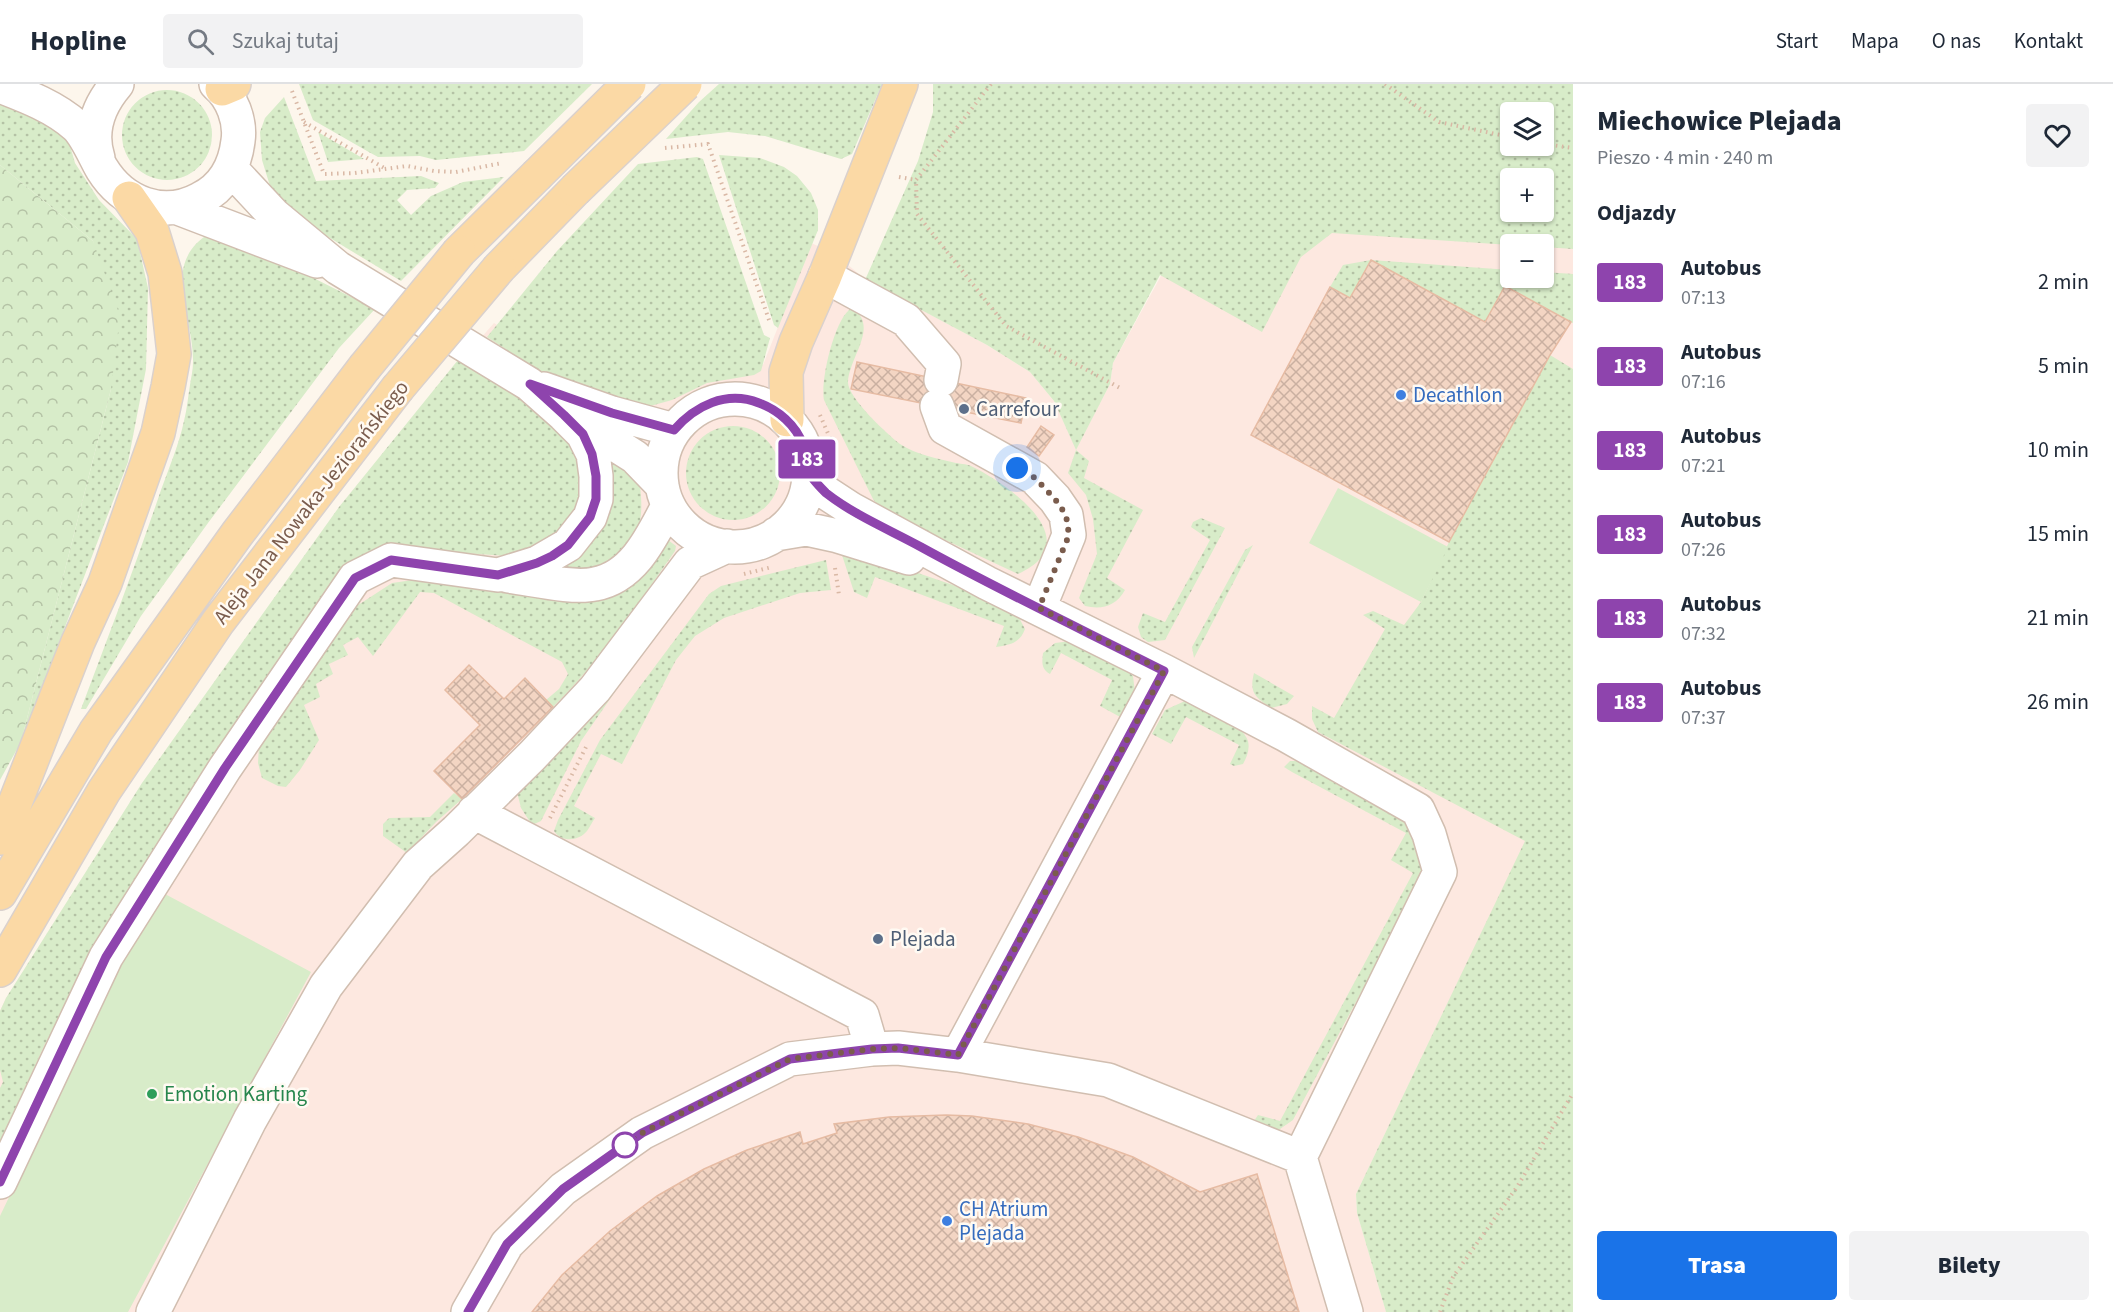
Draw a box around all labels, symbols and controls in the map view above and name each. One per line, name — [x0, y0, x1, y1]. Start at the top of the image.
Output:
search box — [163, 14, 583, 68]
text: Hopline — [30, 21, 127, 61]
icon: search — [184, 25, 217, 58]
text: Szukaj tutaj — [232, 25, 339, 57]
text: Start — [1776, 26, 1818, 56]
text: Mapa — [1851, 26, 1899, 56]
text: O nas — [1932, 26, 1981, 56]
text: Kontakt — [2014, 26, 2083, 56]
text: Miechowice Plejada — [1597, 101, 1842, 141]
map controls — [1500, 102, 1554, 288]
button: layers — [1500, 102, 1554, 156]
button: heart — [2026, 104, 2089, 167]
text: Pieszo · 4 min · 240 m — [1597, 144, 1773, 172]
button: + — [1500, 168, 1554, 222]
text: Odjazdy — [1597, 197, 1676, 229]
button: − — [1500, 234, 1554, 288]
text: Autobus — [1681, 252, 1761, 284]
text: 2 min — [2038, 266, 2089, 298]
text: 183 — [1613, 267, 1647, 297]
text: 07:13 — [1681, 284, 1726, 312]
text: Autobus — [1681, 336, 1761, 368]
text: 5 min — [2038, 350, 2089, 382]
text: 183 — [1613, 351, 1647, 381]
text: 07:16 — [1681, 368, 1726, 396]
street label: Aleja Jana Nowaka-Jeziorańskiego — [206, 374, 416, 630]
place label: Decathlon — [1413, 380, 1503, 410]
marker: Decathlon — [1394, 388, 1408, 402]
place label: Carrefour — [976, 394, 1060, 424]
marker: Carrefour — [957, 402, 971, 416]
text: Autobus — [1681, 420, 1761, 452]
text: 10 min — [2027, 434, 2089, 466]
text: 183 — [1613, 435, 1647, 465]
line badge: 183 — [772, 440, 842, 478]
text: 183 — [790, 444, 824, 474]
text: 07:21 — [1681, 452, 1726, 480]
your location — [1002, 453, 1032, 483]
text: Autobus — [1681, 504, 1761, 536]
text: 15 min — [2027, 518, 2089, 550]
text: 183 — [1613, 519, 1647, 549]
text: 07:26 — [1681, 536, 1726, 564]
text: Autobus — [1681, 588, 1761, 620]
text: 21 min — [2027, 602, 2089, 634]
text: 183 — [1613, 603, 1647, 633]
text: 07:32 — [1681, 620, 1726, 648]
text: Autobus — [1681, 672, 1761, 704]
text: 26 min — [2027, 686, 2089, 718]
text: 183 — [1613, 687, 1647, 717]
text: 07:37 — [1681, 704, 1726, 732]
place label: Plejada — [890, 924, 956, 954]
marker: Plejada — [871, 932, 885, 946]
place label: Emotion Karting — [164, 1079, 308, 1109]
marker: Emotion Karting — [145, 1087, 159, 1101]
unlabelled marker — [612, 1132, 638, 1158]
place label: CH Atrium Plejada — [959, 1194, 1048, 1248]
marker: CH Atrium Plejada — [940, 1214, 954, 1228]
button: Trasa — [1597, 1231, 1837, 1300]
button: Bilety — [1849, 1231, 2089, 1300]

